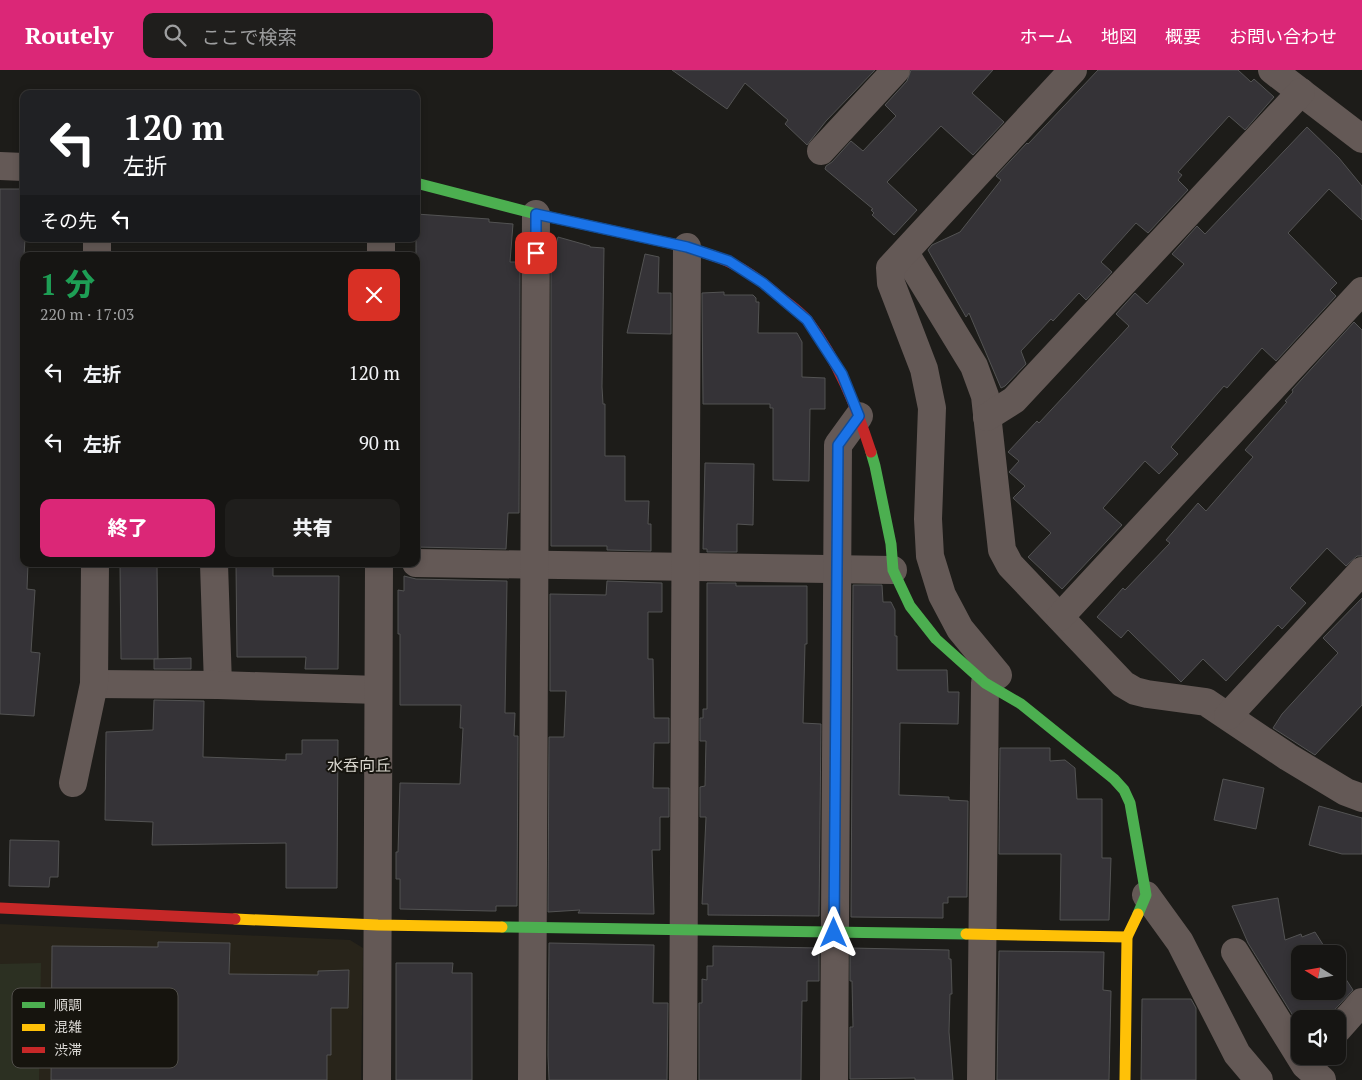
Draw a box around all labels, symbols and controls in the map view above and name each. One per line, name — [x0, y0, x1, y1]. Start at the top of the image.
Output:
search box — [143, 13, 493, 58]
text: Routely — [25, 19, 113, 51]
icon: search — [161, 21, 189, 49]
text: ここで検索 — [201, 24, 296, 49]
text: ホーム — [1020, 24, 1073, 48]
text: 地図 — [1101, 24, 1137, 48]
text: 概要 — [1165, 24, 1201, 48]
text: お問い合わせ — [1229, 24, 1337, 48]
text: 120 m — [123, 104, 224, 150]
icon: left — [40, 110, 105, 175]
text: 左折 — [123, 151, 167, 180]
icon: left — [107, 205, 135, 233]
text: その先 — [40, 208, 97, 233]
pin — [515, 232, 557, 274]
icon: arrive — [522, 239, 550, 267]
text: 1 分 — [40, 264, 95, 304]
button: close — [348, 269, 400, 321]
text: 220 m · 17:03 — [40, 303, 134, 325]
icon: left — [40, 358, 68, 386]
text: 120 m — [349, 360, 400, 385]
text: 左折 — [83, 361, 121, 386]
icon: left — [40, 428, 68, 456]
text: 90 m — [359, 430, 400, 455]
text: 左折 — [83, 431, 121, 456]
button: 終了 — [40, 499, 215, 557]
button: 共有 — [225, 499, 400, 557]
district label: 水呑向丘 — [327, 754, 391, 776]
position arrow — [807, 906, 859, 958]
north arrow — [1291, 945, 1346, 1000]
map controls — [1291, 945, 1346, 1065]
legend — [12, 988, 178, 1068]
text: 順調 — [54, 995, 82, 1014]
button: sound — [1291, 1010, 1346, 1065]
text: 混雑 — [54, 1017, 82, 1036]
text: 渋滞 — [54, 1040, 82, 1059]

